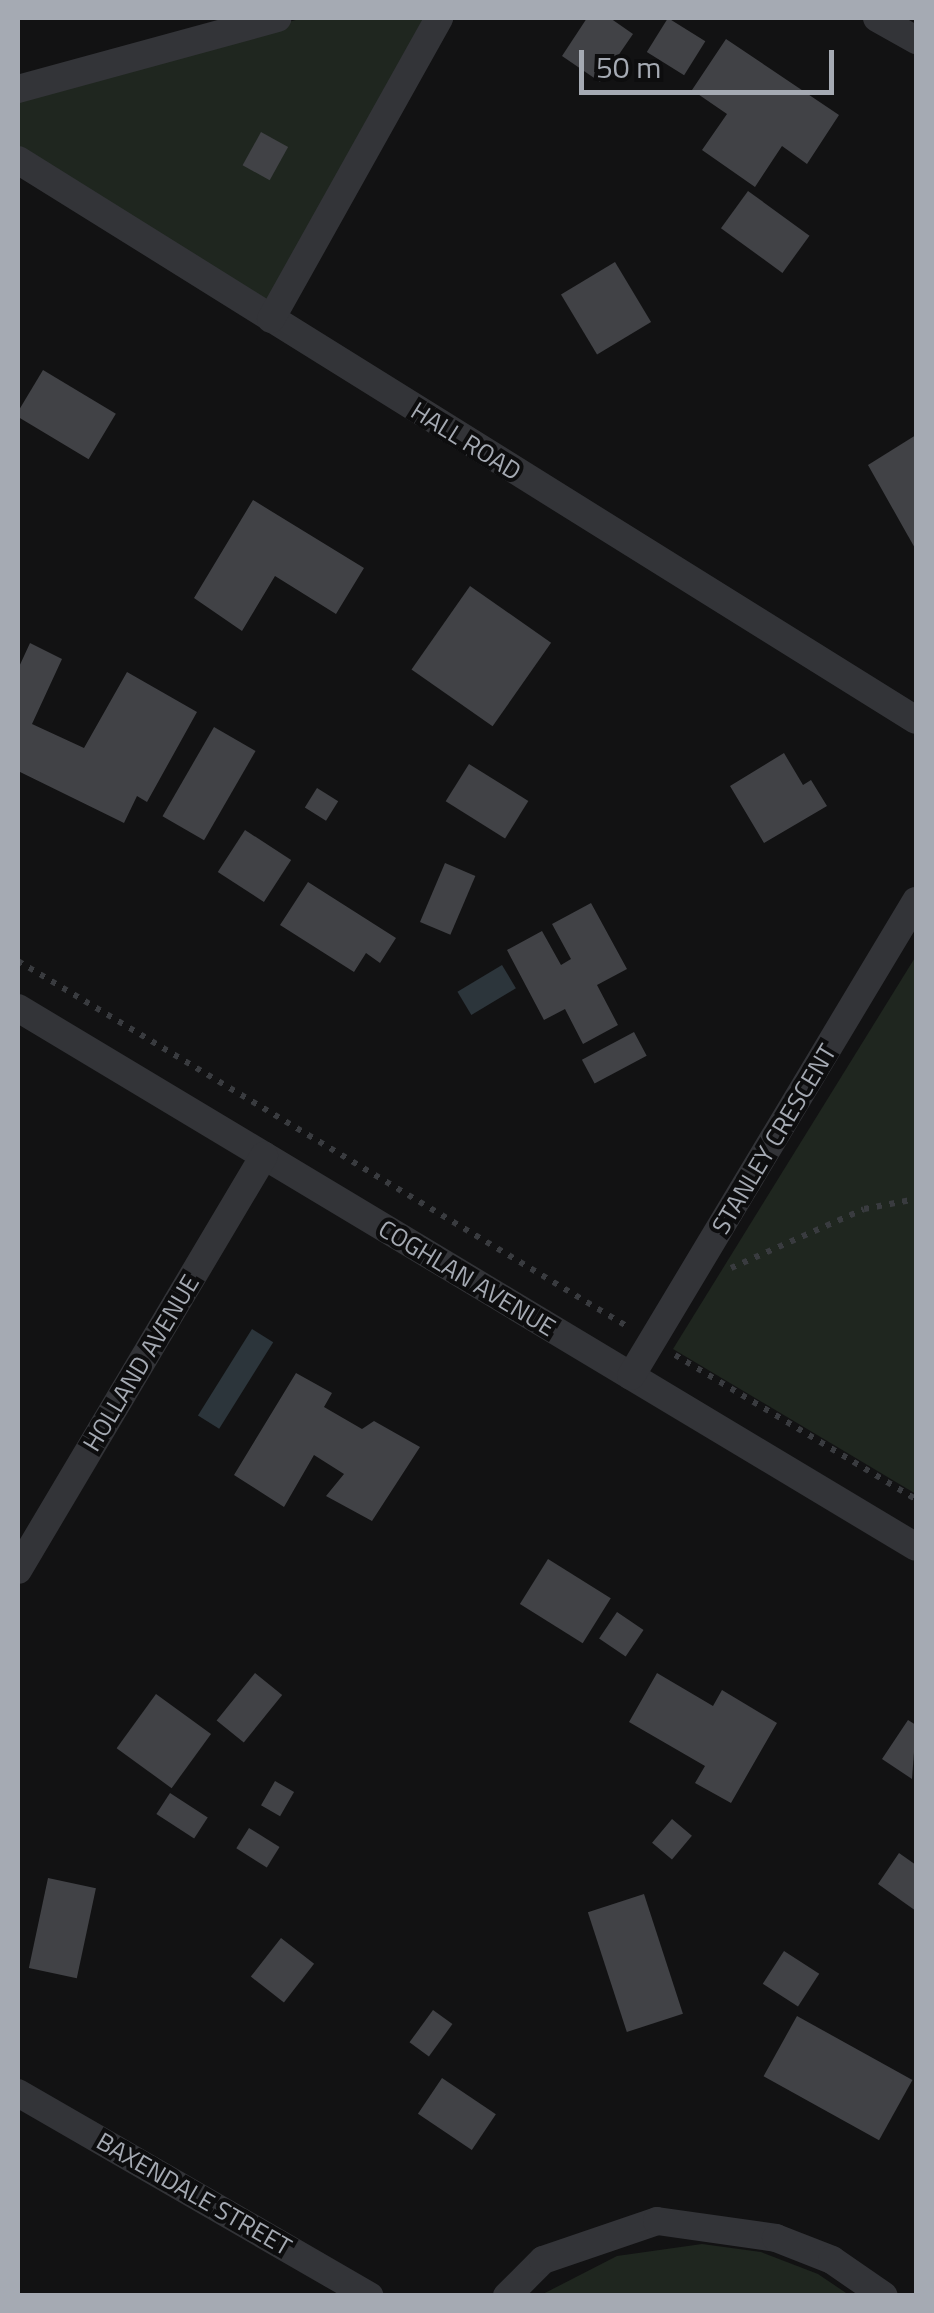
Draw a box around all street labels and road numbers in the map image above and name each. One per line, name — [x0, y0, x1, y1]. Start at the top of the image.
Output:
street label: HALL ROAD — [406, 395, 526, 487]
street label: STANLEY CRESCENT — [706, 1039, 842, 1239]
street label: COGHLAN AVENUE — [373, 1213, 561, 1343]
street label: HOLLAND AVENUE — [77, 1269, 205, 1457]
street label: BAXENDALE STREET — [91, 2126, 297, 2262]

